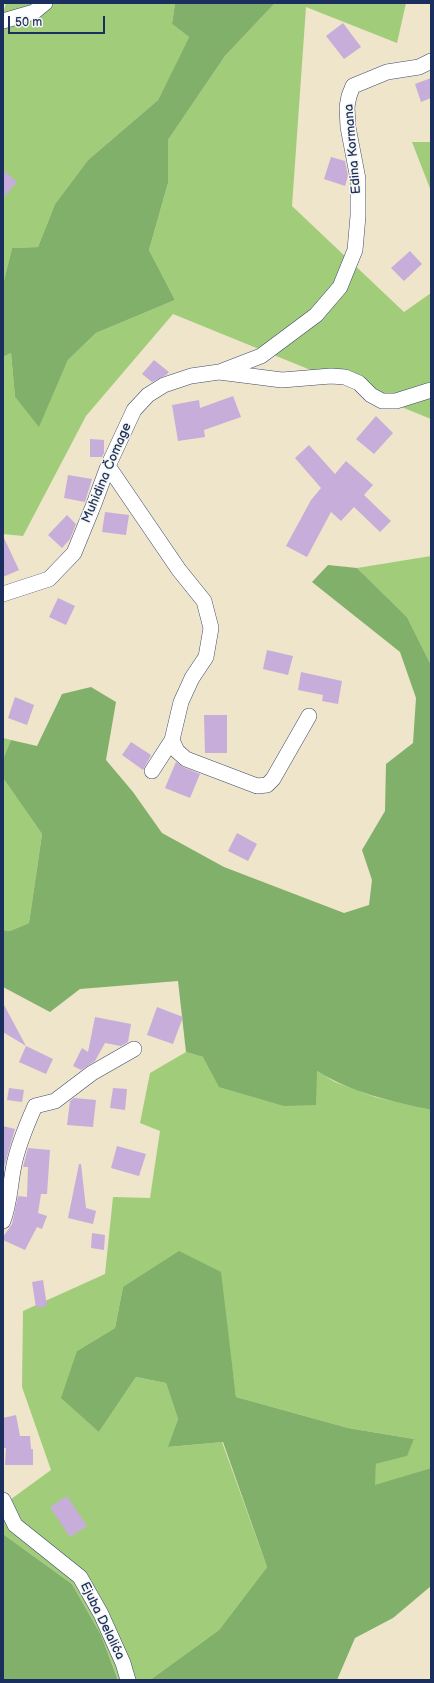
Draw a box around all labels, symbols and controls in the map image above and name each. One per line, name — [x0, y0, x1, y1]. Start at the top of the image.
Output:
scale bar — [10, 8, 107, 34]
text: 50 m — [15, 15, 42, 30]
street label: Edina Kormana — [341, 103, 365, 195]
street label: Muhidina Čomage — [79, 421, 135, 525]
street label: Ejuba Delalića — [76, 1580, 128, 1662]

